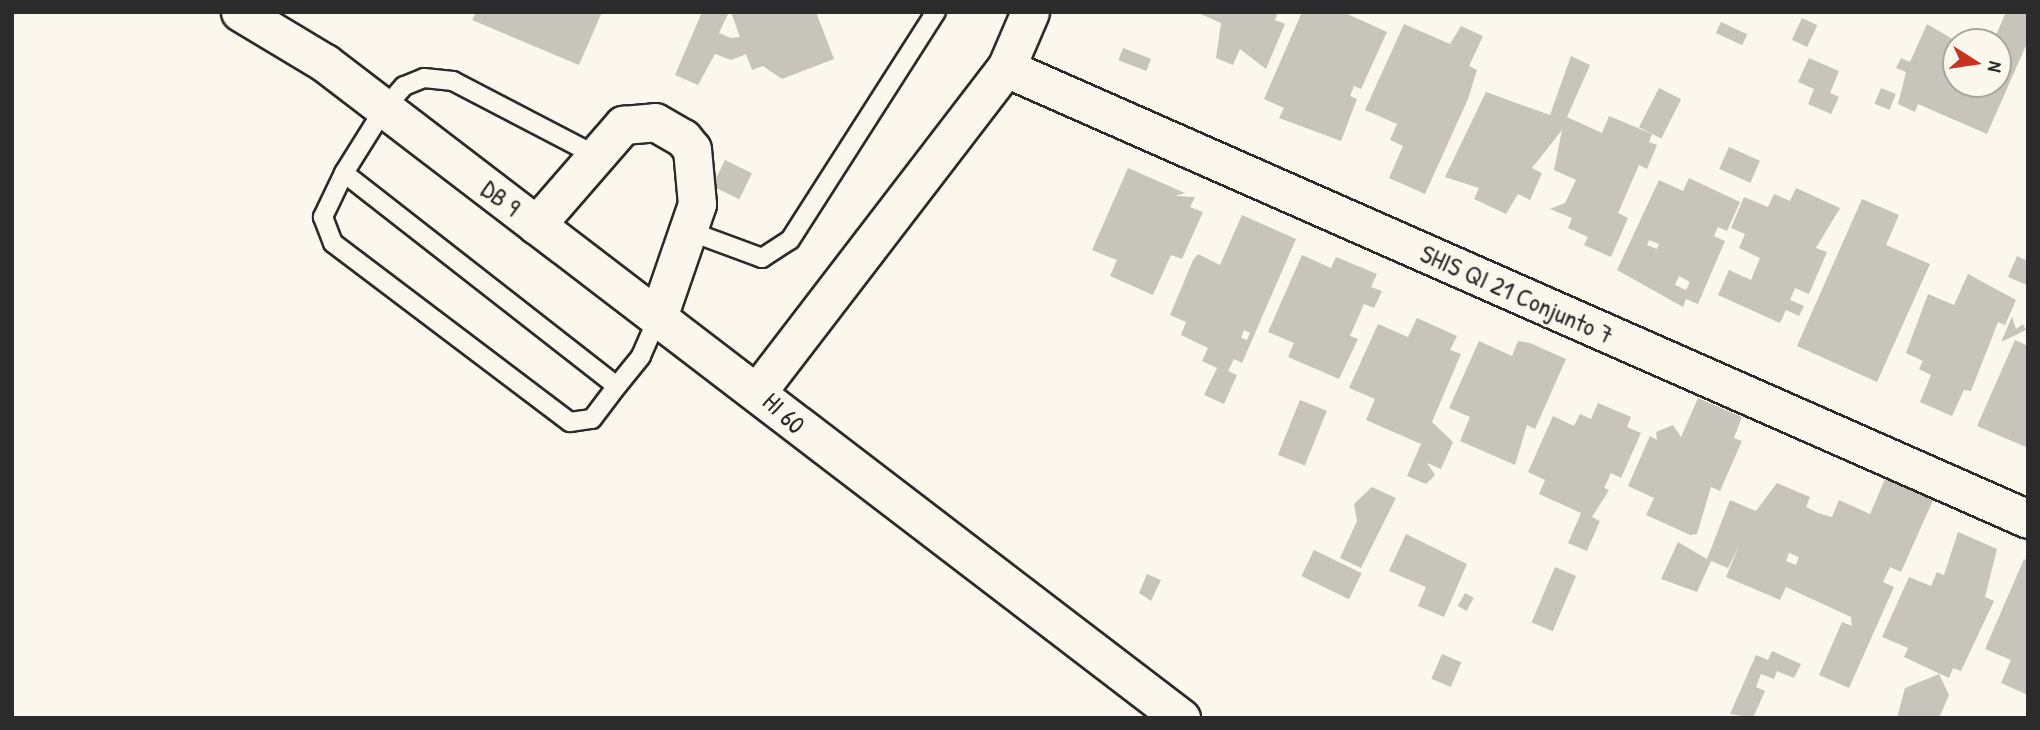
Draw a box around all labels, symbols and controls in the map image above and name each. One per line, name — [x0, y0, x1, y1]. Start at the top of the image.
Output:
north arrow — [1942, 28, 2012, 98]
text: N — [1982, 59, 2009, 75]
street label: DB 9 — [475, 173, 527, 223]
street label: SHIS QI 21 Conjunto 7 — [1416, 237, 1618, 351]
street label: HI 60 — [756, 386, 812, 440]

